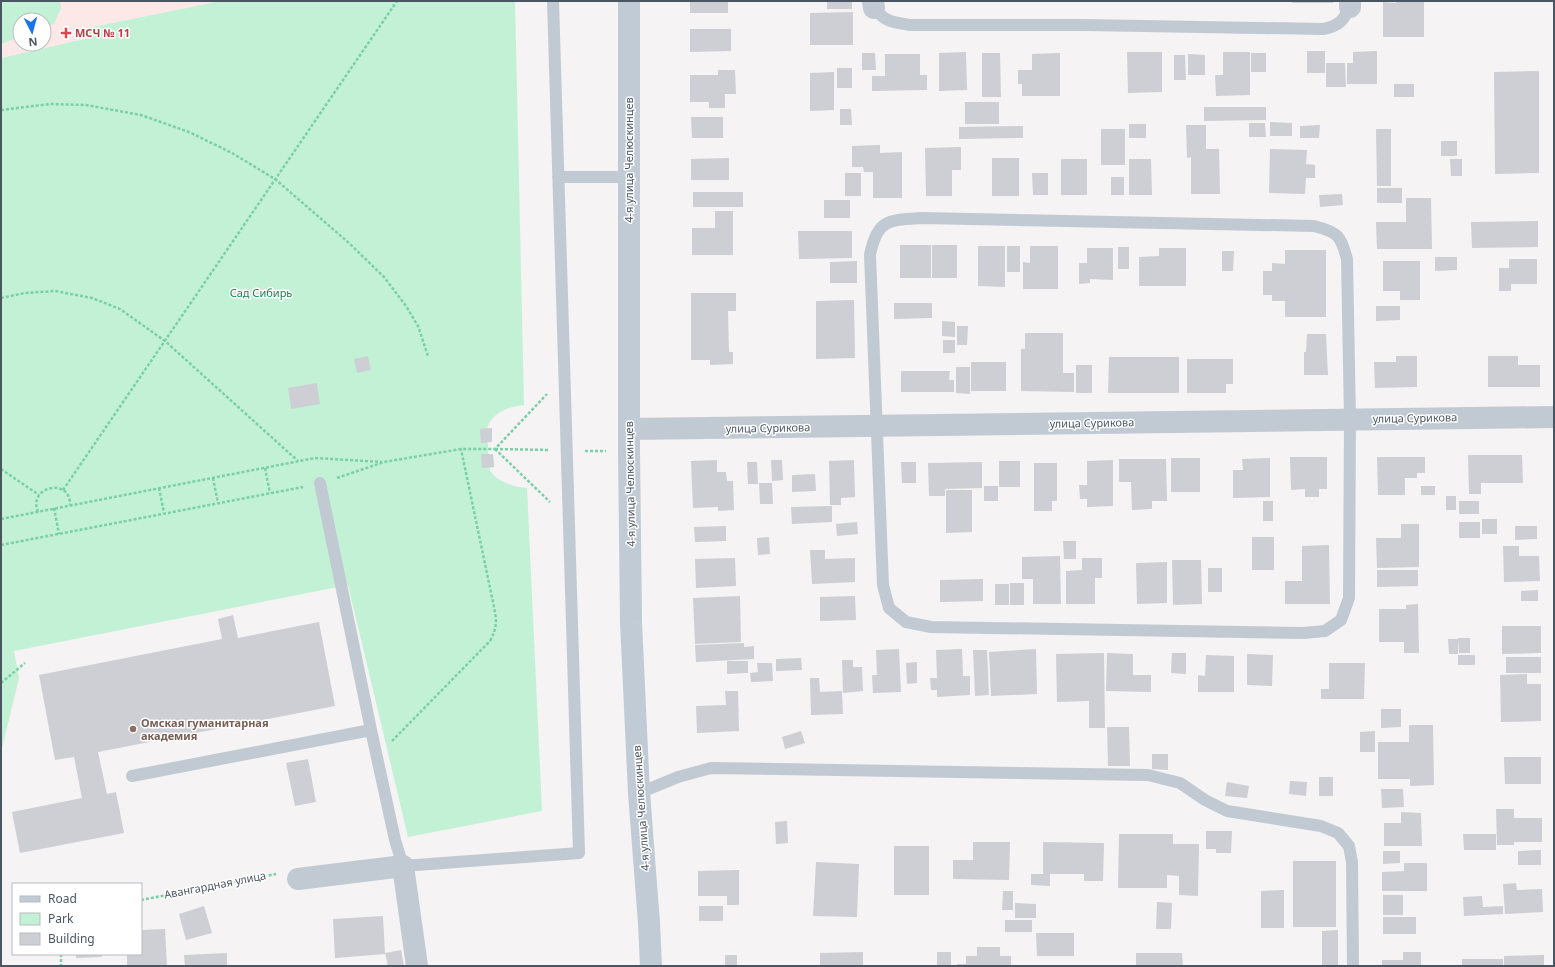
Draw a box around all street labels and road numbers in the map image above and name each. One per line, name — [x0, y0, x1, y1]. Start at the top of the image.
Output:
street label: 4-я улица Челюскинцев — [621, 97, 636, 223]
street label: улица Сурикова — [1373, 409, 1457, 426]
street label: улица Сурикова — [1050, 414, 1134, 431]
street label: улица Сурикова — [726, 419, 810, 436]
street label: 4-я улица Челюскинцев — [621, 421, 638, 547]
street label: 4-я улица Челюскинцев — [629, 745, 652, 871]
street label: Авангардная улица — [163, 867, 267, 902]

